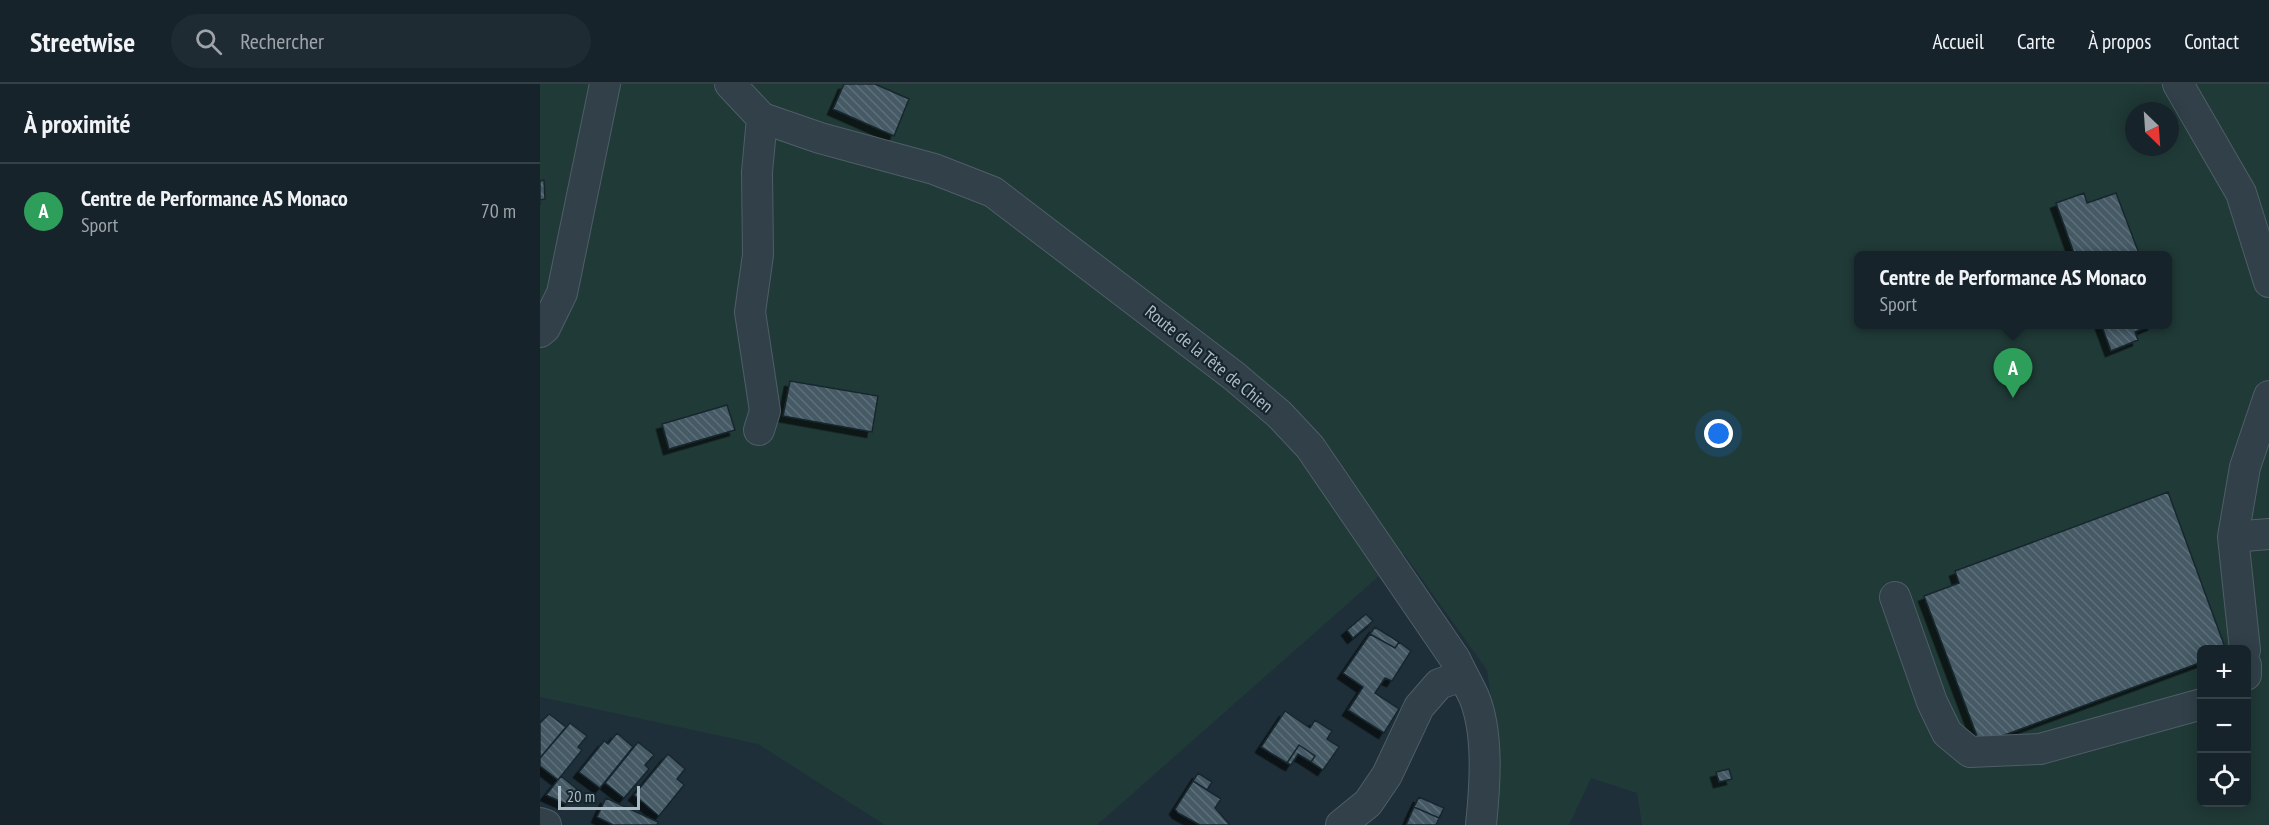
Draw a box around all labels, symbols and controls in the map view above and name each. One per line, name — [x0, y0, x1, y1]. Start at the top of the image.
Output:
search box — [171, 14, 591, 68]
text: Streetwise — [30, 23, 135, 60]
icon: search — [192, 25, 225, 58]
text: Rechercher — [240, 27, 324, 55]
text: Accueil — [1932, 28, 1984, 55]
text: Carte — [2017, 28, 2055, 55]
text: À propos — [2088, 28, 2151, 55]
text: Contact — [2184, 28, 2239, 55]
north arrow — [2125, 102, 2179, 156]
text: À proximité — [24, 107, 131, 140]
text: Centre de Performance AS Monaco — [81, 184, 348, 212]
text: A — [38, 198, 49, 224]
text: 70 m — [481, 198, 516, 224]
text: Sport — [81, 212, 118, 238]
popup — [1854, 251, 2172, 329]
text: Centre de Performance AS Monaco — [1880, 263, 2146, 291]
text: Sport — [1880, 291, 1917, 317]
street label: Route de la Tête de Chien — [1141, 300, 1278, 417]
pin: A — [1994, 348, 2032, 398]
your location — [1704, 419, 1733, 448]
map controls — [2197, 645, 2251, 807]
button: + — [2197, 645, 2251, 699]
button: − — [2197, 699, 2251, 753]
button: locate — [2197, 753, 2251, 807]
scale bar — [558, 783, 640, 810]
text: 20 m — [567, 786, 595, 806]

